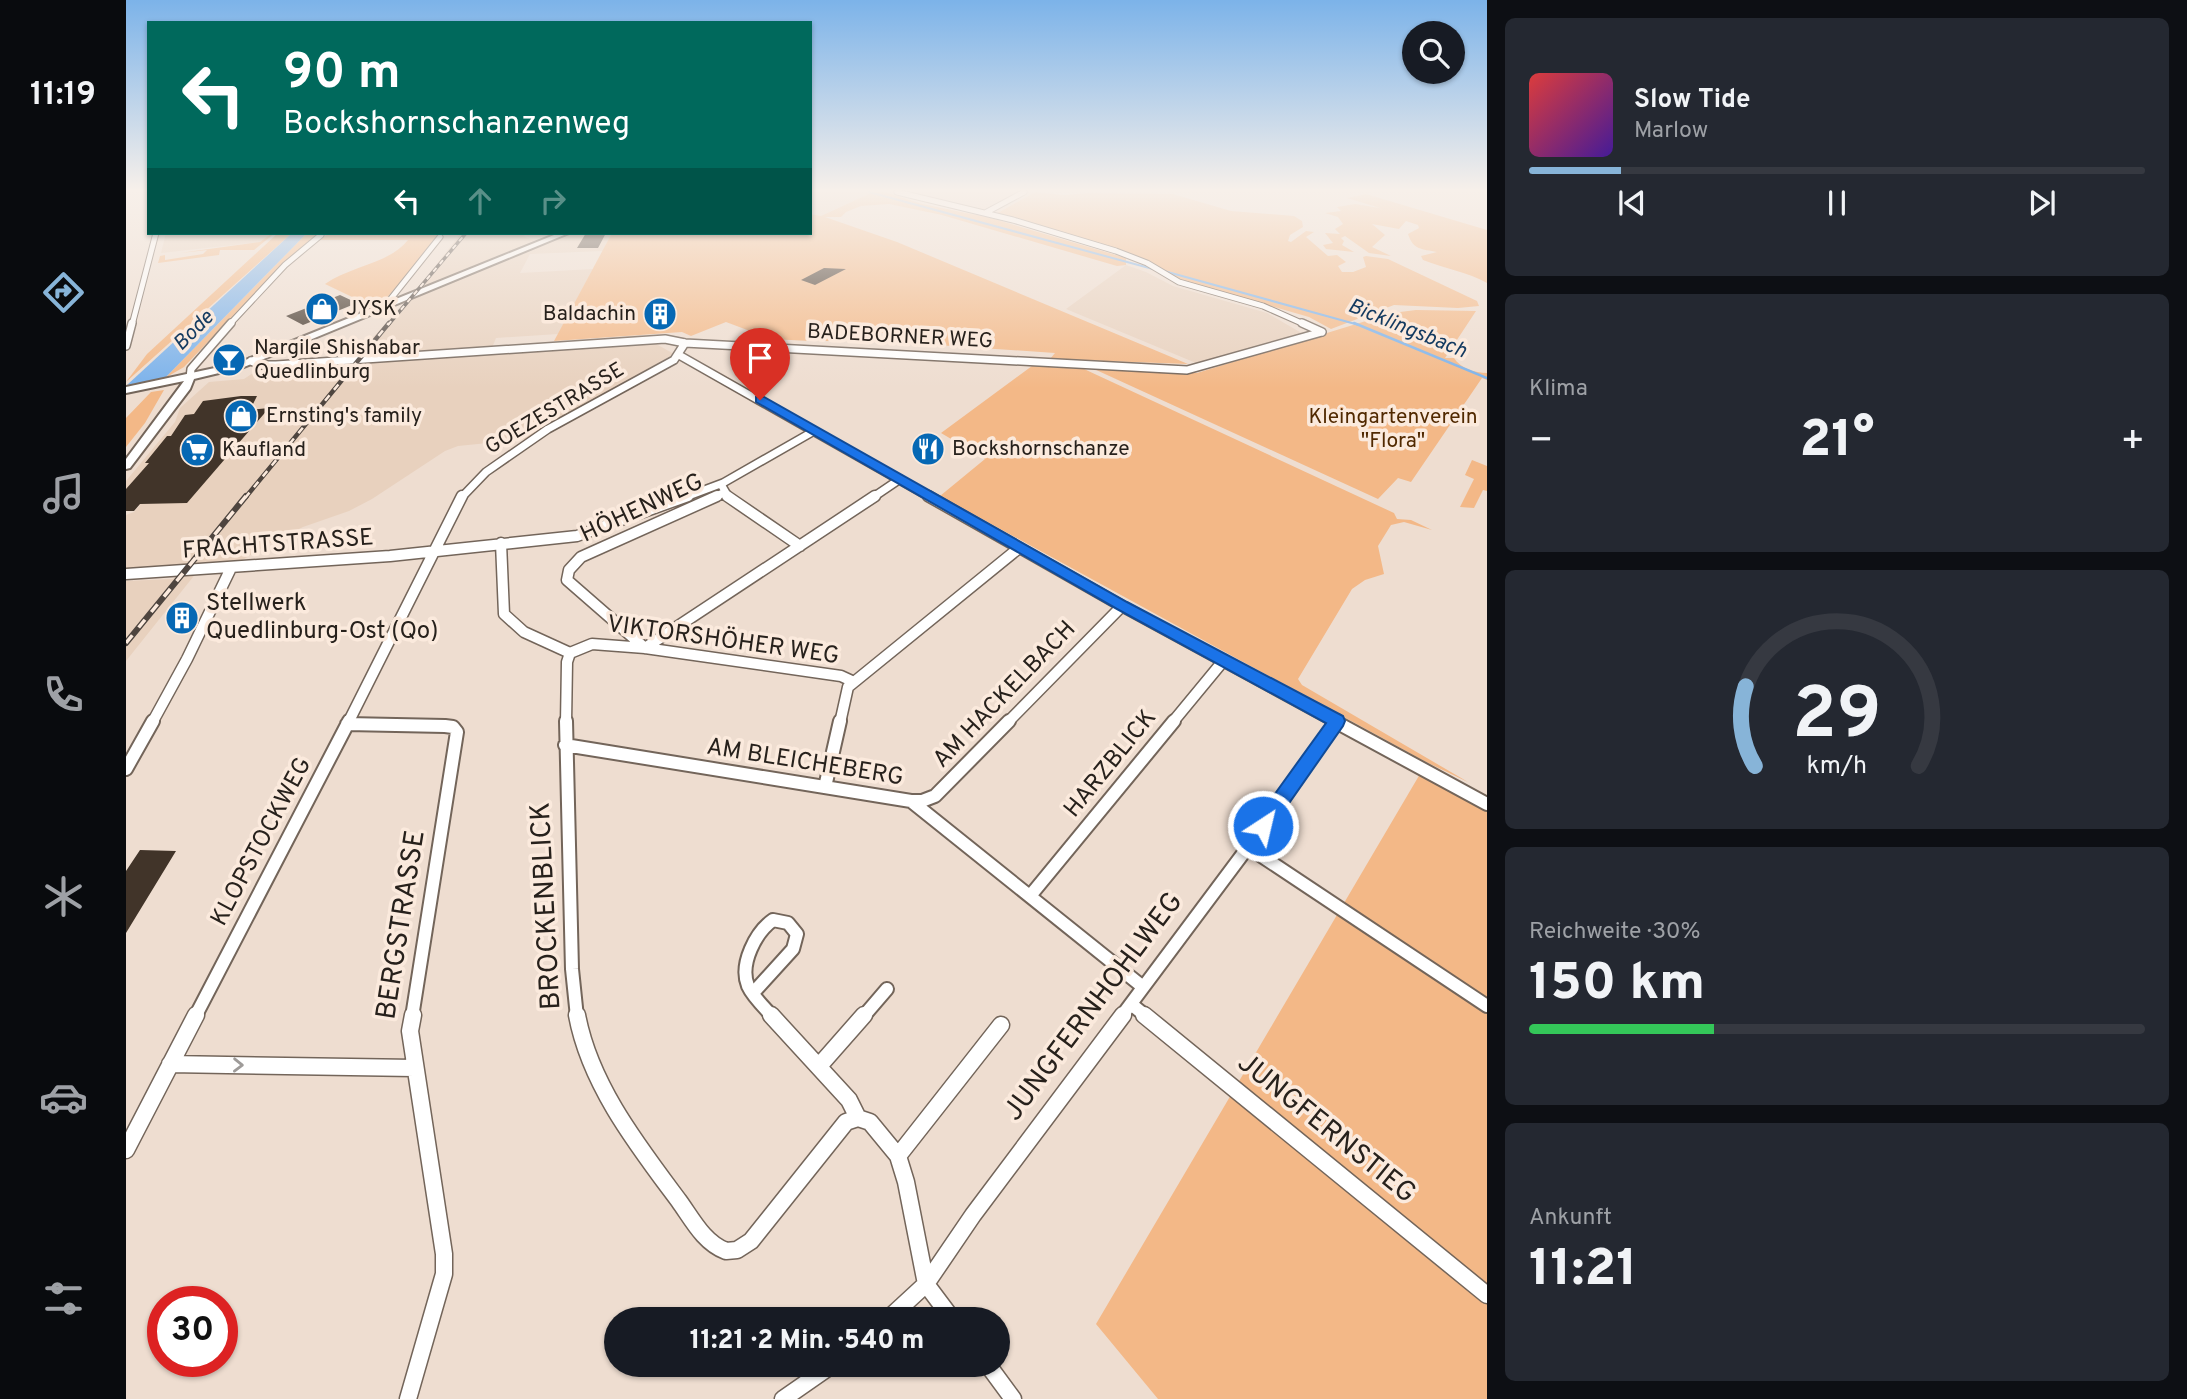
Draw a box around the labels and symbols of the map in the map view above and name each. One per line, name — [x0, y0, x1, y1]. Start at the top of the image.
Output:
shop icon: JYSK — [303, 290, 341, 328]
water label: Bicklingsbach — [1344, 293, 1471, 365]
building icon: Baldachin — [641, 295, 679, 333]
place label: JYSK — [346, 296, 397, 323]
place label: Baldachin — [543, 301, 636, 328]
water label: Bode — [168, 304, 221, 357]
street label: BADEBORNER WEG — [806, 319, 994, 355]
pin — [730, 328, 790, 400]
place label: Nargile Shishabar Quedlinburg — [254, 335, 420, 386]
bar icon: Nargile Shishabar Quedlinburg — [210, 341, 248, 379]
street label: GOEZESTRASSE — [480, 357, 630, 461]
shop icon: Ernsting's family — [222, 397, 260, 435]
place label: Ernsting's family — [266, 403, 422, 430]
park label: Kleingartenverein "Flora" — [1308, 404, 1478, 455]
restaurant icon: Bockshornschanze — [909, 430, 947, 468]
supermarket icon: Kaufland — [178, 431, 216, 469]
place label: Bockshornschanze — [952, 436, 1130, 463]
place label: Kaufland — [222, 437, 306, 464]
street label: HÖHENWEG — [575, 466, 708, 550]
street label: FRACHTSTRASSE — [181, 523, 375, 567]
place label: Stellwerk Quedlinburg-Ost (Qo) — [206, 589, 438, 647]
building icon: Stellwerk Quedlinburg-Ost (Qo) — [163, 599, 201, 637]
street label: VIKTORSHÖHER WEG — [605, 608, 841, 672]
street label: AM HACKELBACH — [927, 615, 1083, 775]
street label: HARZBLICK — [1058, 704, 1164, 824]
street label: AM BLEICHEBERG — [704, 733, 906, 793]
street label: KLOPSTOCKWEG — [205, 753, 319, 931]
position arrow — [1226, 789, 1300, 863]
street label: BROCKENBLICK — [524, 801, 570, 1011]
street label: BERGSTRASSE — [369, 828, 435, 1022]
street label: JUNGFERNHOHLWEG — [996, 885, 1192, 1129]
street label: JUNGFERNSTIEG — [1229, 1046, 1423, 1212]
one-way arrow — [234, 1057, 244, 1073]
speed limit sign: 30 — [147, 1286, 238, 1377]

